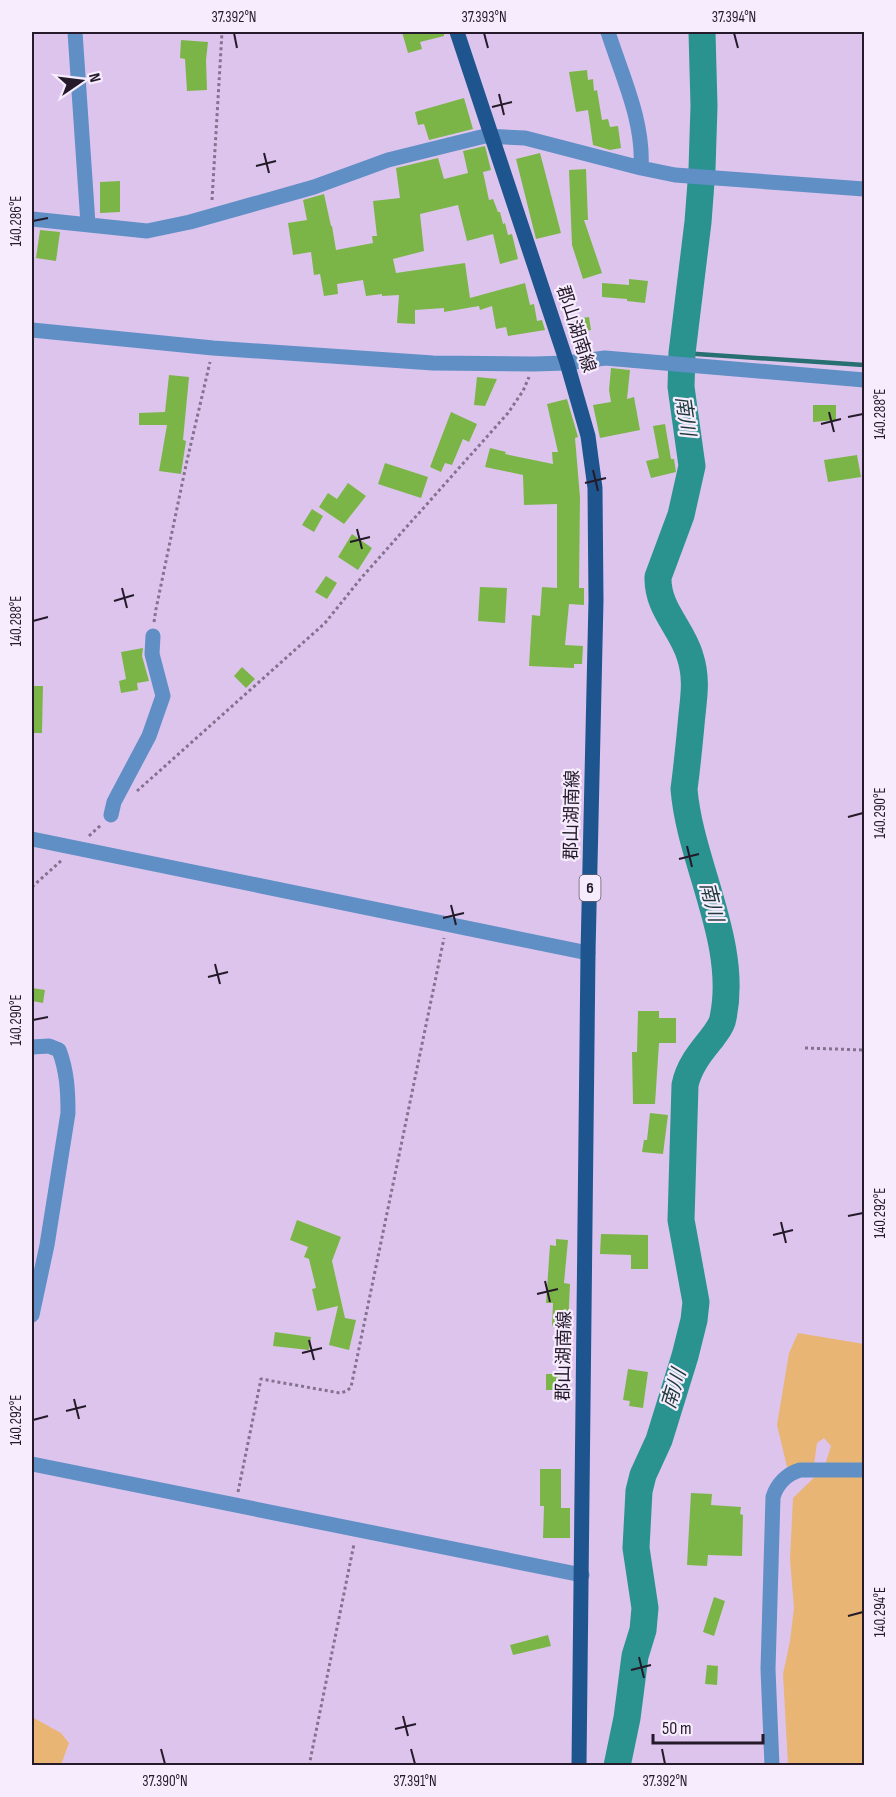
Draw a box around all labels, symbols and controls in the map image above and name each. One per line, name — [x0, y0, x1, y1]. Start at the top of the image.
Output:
text: 37.392°N — [211, 8, 257, 27]
text: 37.393°N — [461, 8, 507, 27]
text: 37.394°N — [712, 8, 756, 27]
north arrow — [51, 51, 111, 111]
text: N — [84, 71, 104, 84]
text: 140.286°E — [7, 195, 26, 247]
street label: 郡山湖南線 — [552, 283, 600, 375]
text: 140.288°E — [871, 389, 890, 439]
water label: 南川 — [670, 395, 700, 439]
text: 140.288°E — [7, 596, 26, 646]
street label: 郡山湖南線 — [561, 770, 583, 860]
text: 140.290°E — [871, 787, 890, 839]
road number: 6 — [580, 875, 600, 901]
water label: 南川 — [695, 880, 728, 926]
text: 140.290°E — [7, 994, 26, 1046]
text: 140.292°E — [871, 1188, 890, 1238]
street label: 郡山湖南線 — [553, 1311, 575, 1401]
water label: 南川 — [657, 1364, 692, 1412]
text: 140.292°E — [7, 1395, 26, 1445]
text: 140.294°E — [871, 1587, 890, 1637]
scale bar — [653, 1707, 762, 1745]
text: 50 m — [662, 1718, 692, 1739]
text: 37.390°N — [142, 1772, 188, 1791]
text: 37.391°N — [393, 1772, 437, 1791]
text: 37.392°N — [642, 1772, 688, 1791]

